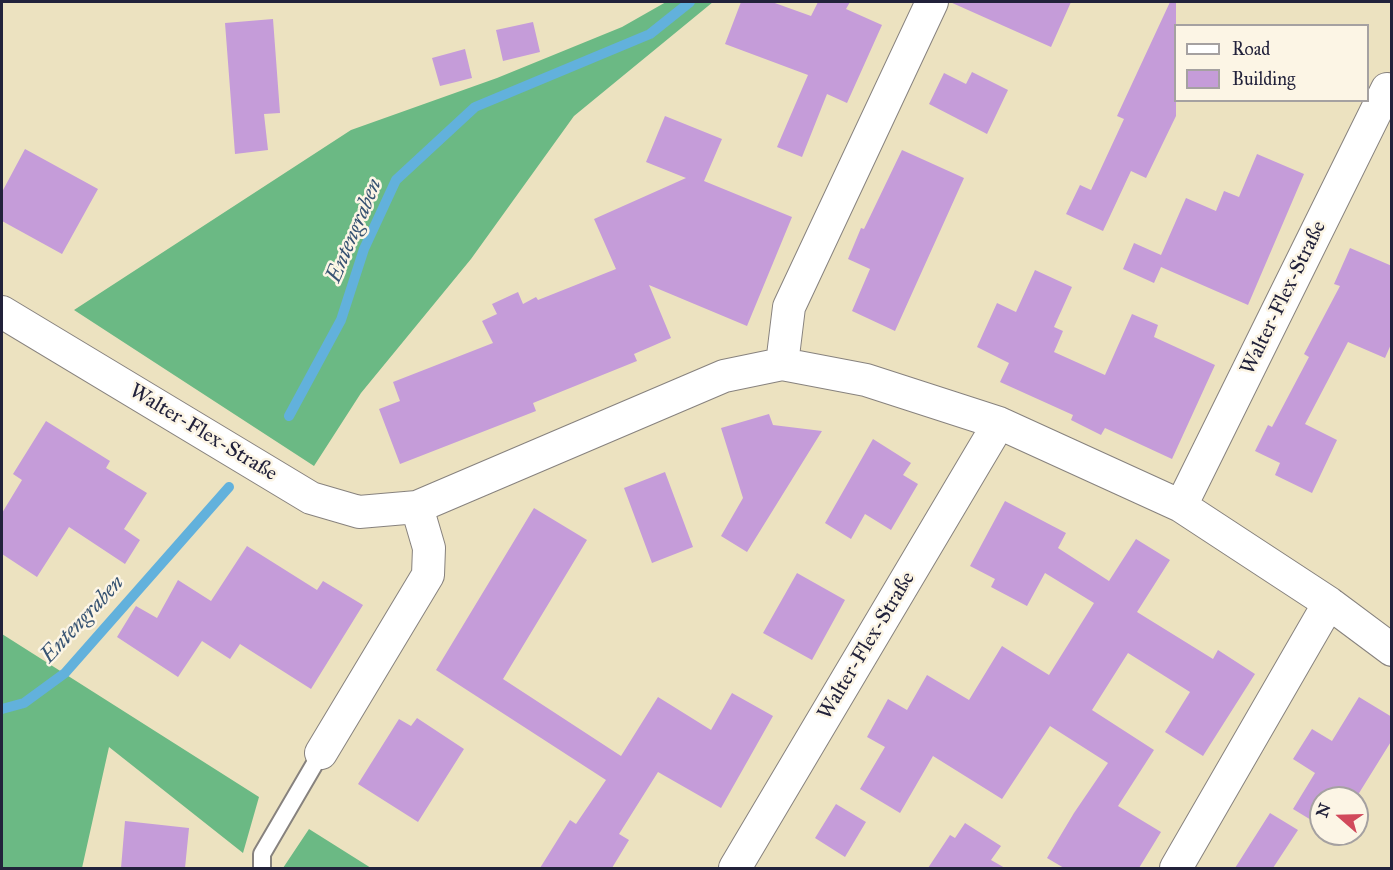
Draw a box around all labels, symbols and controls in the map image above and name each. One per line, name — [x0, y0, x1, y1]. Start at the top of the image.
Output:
legend — [1174, 24, 1369, 102]
text: Road — [1232, 38, 1270, 60]
text: Building — [1232, 68, 1295, 90]
water label: Entengraben — [321, 175, 389, 287]
street label: Walter-Flex-Straße — [1236, 217, 1332, 379]
street label: Walter-Flex-Straße — [125, 379, 281, 487]
street label: Walter-Flex-Straße — [813, 568, 921, 724]
water label: Entengraben — [36, 571, 130, 669]
north arrow — [1309, 786, 1369, 846]
text: N — [1312, 801, 1335, 820]

